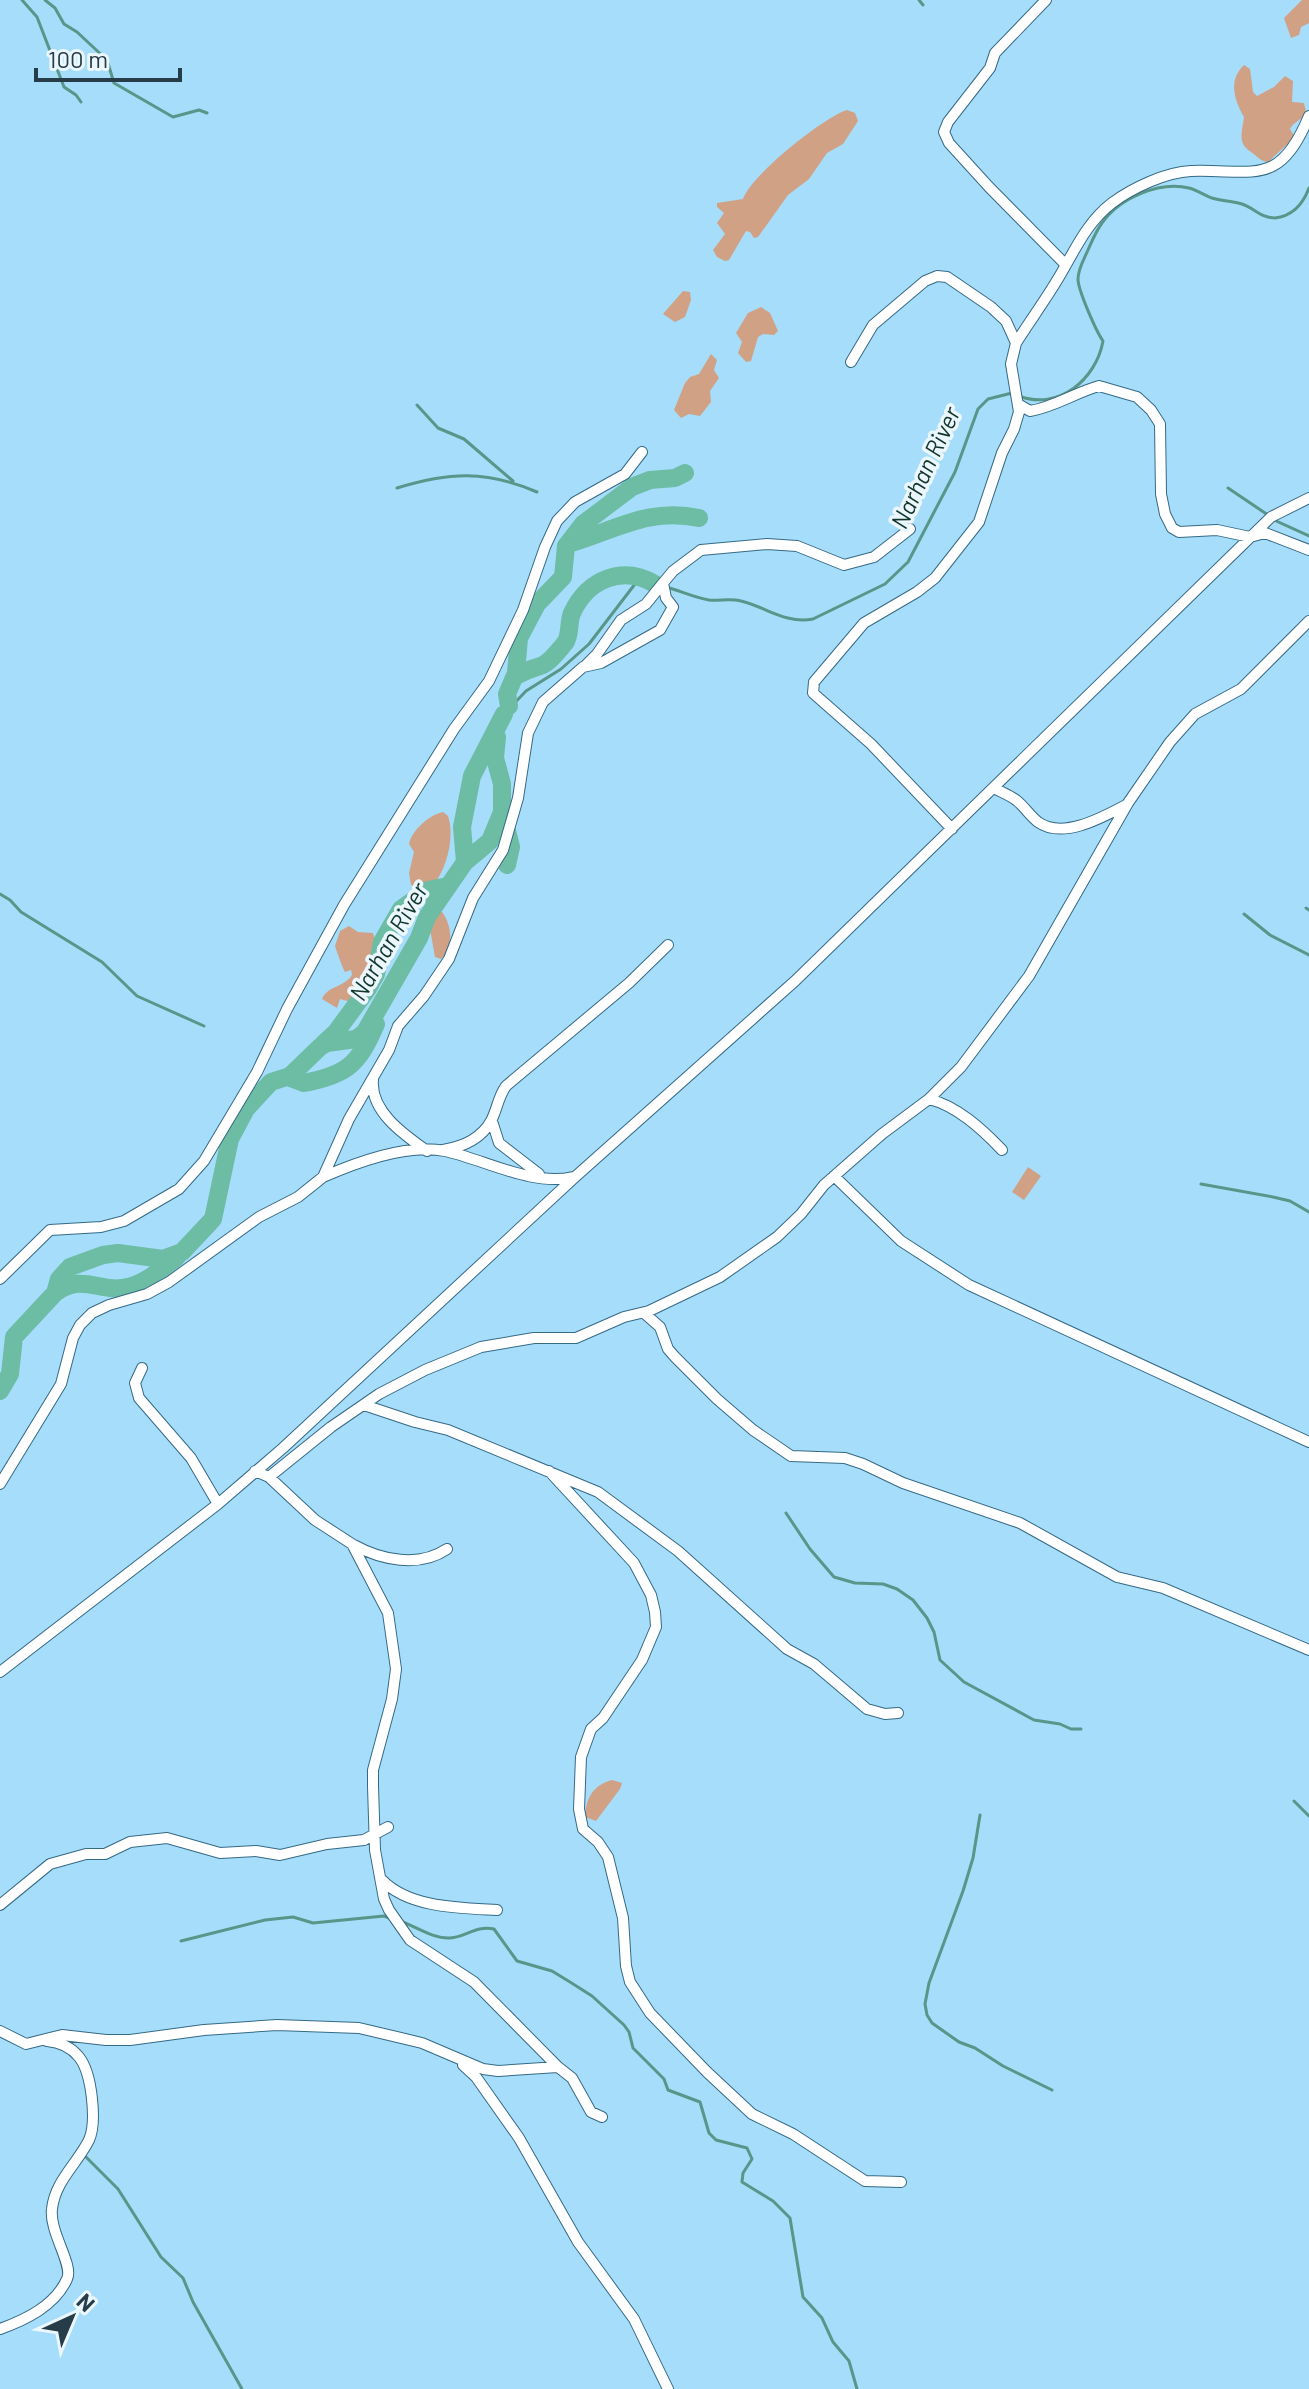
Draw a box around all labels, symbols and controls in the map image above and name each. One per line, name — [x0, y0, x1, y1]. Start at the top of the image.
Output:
scale bar — [36, 32, 180, 82]
text: 100 m — [48, 44, 108, 73]
water label: Narhan River — [884, 400, 966, 533]
water label: Narhan River — [342, 876, 434, 1005]
north arrow — [32, 2277, 112, 2357]
text: N — [72, 2287, 101, 2316]

